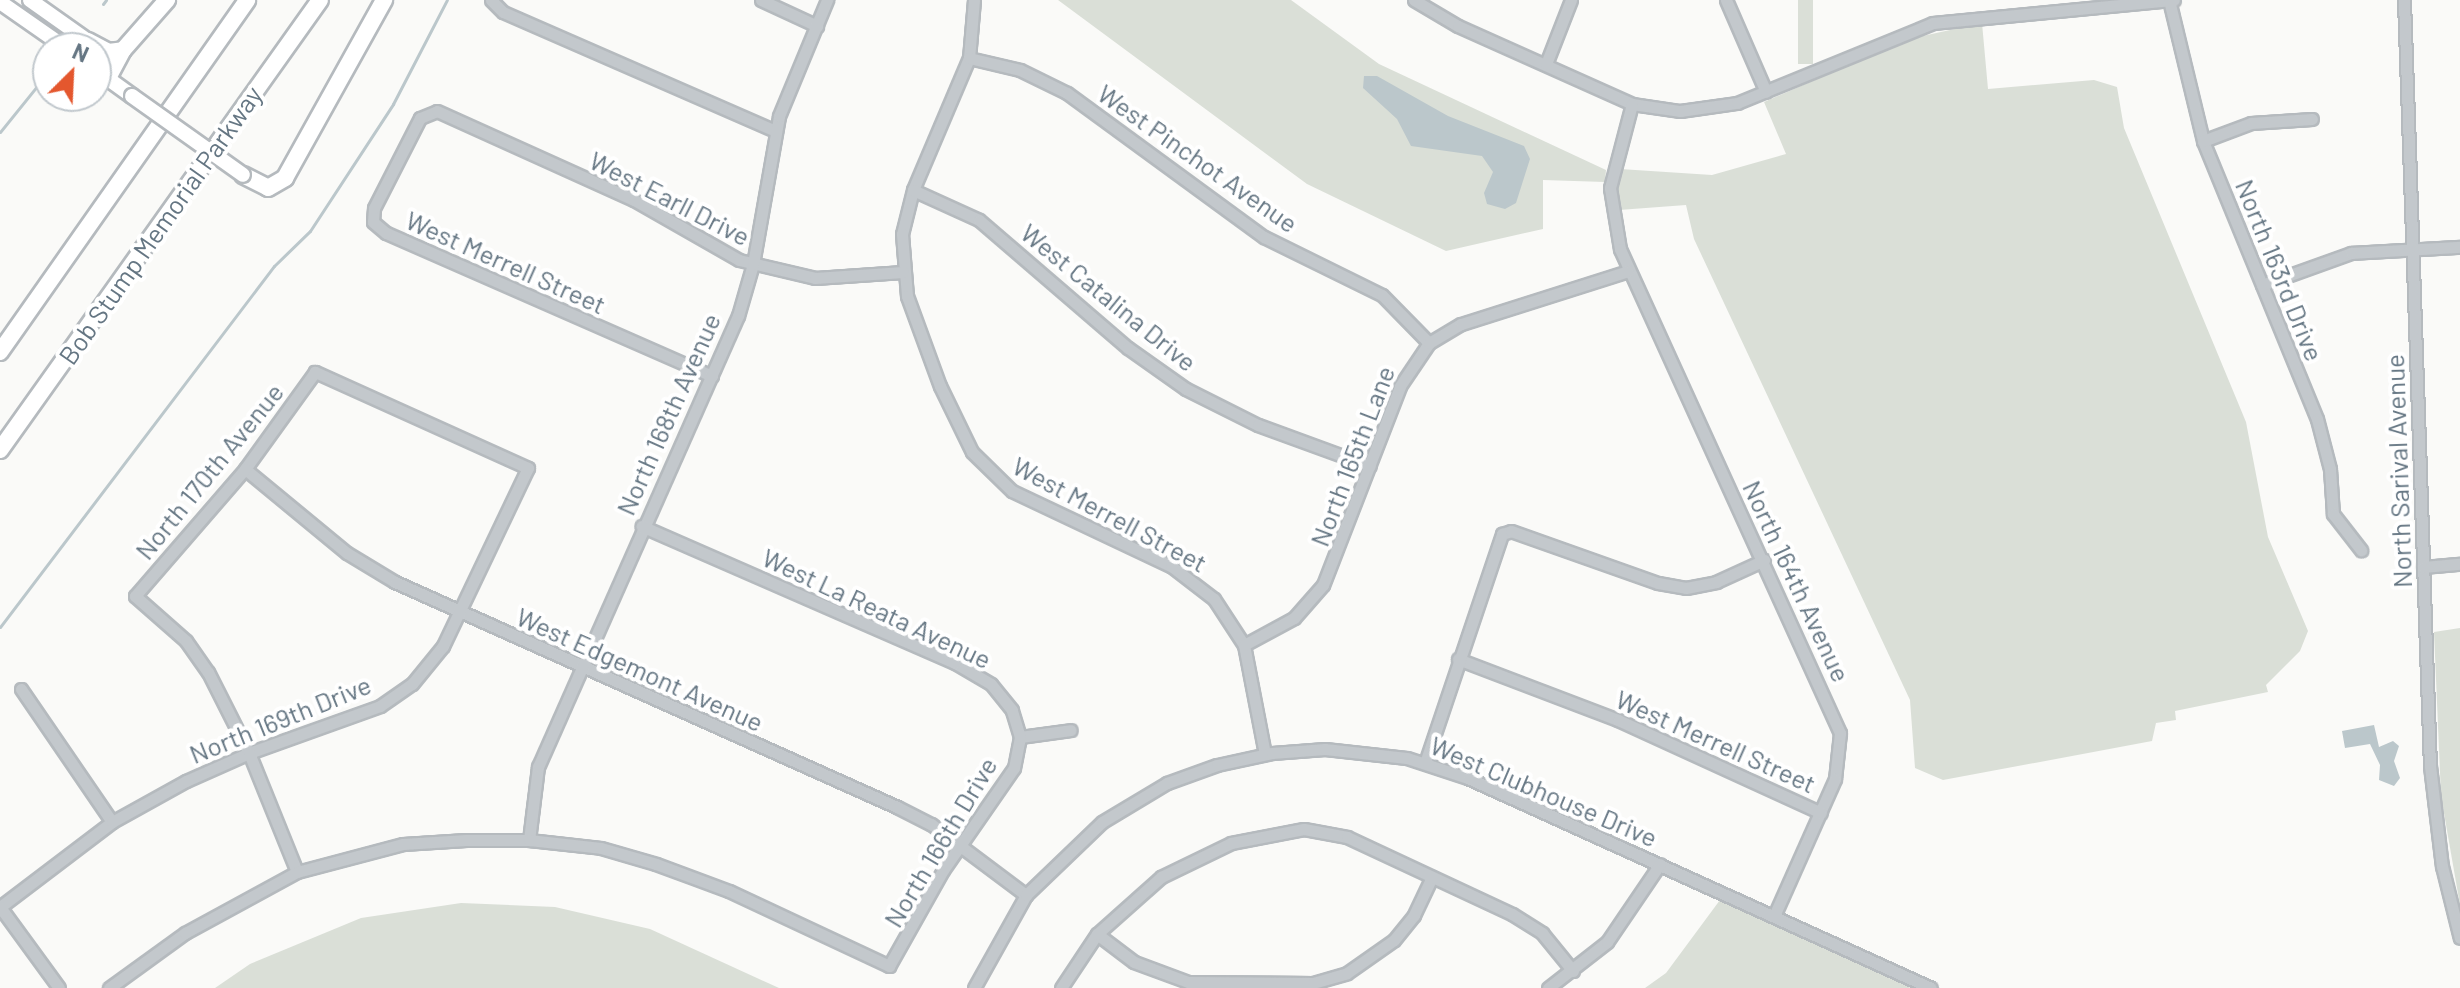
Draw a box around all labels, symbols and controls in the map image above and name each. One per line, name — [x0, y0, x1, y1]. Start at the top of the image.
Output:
north arrow — [32, 32, 112, 112]
text: N — [69, 37, 93, 67]
street label: West Pinchot Avenue — [1092, 77, 1304, 239]
street label: Bob Stump Memorial Parkway — [52, 80, 268, 370]
street label: West Earll Drive — [585, 144, 755, 252]
street label: North 163rd Drive — [2229, 175, 2331, 365]
street label: West Merrell Street — [401, 204, 611, 320]
street label: West Catalina Drive — [1015, 217, 1203, 377]
street label: North 168th Avenue — [609, 308, 727, 520]
street label: North Sarival Avenue — [2378, 354, 2418, 588]
street label: North 165th Lane — [1303, 361, 1401, 551]
street label: North 170th Avenue — [128, 377, 290, 565]
street label: West Merrell Street — [1008, 450, 1212, 578]
street label: North 164th Avenue — [1737, 475, 1857, 687]
street label: West La Reata Avenue — [758, 541, 996, 675]
street label: West Edgemont Avenue — [512, 600, 768, 738]
street label: North 169th Drive — [185, 668, 375, 770]
street label: West Merrell Street — [1611, 683, 1821, 799]
street label: West Clubhouse Drive — [1426, 729, 1662, 853]
street label: North 166th Drive — [877, 751, 1003, 933]

